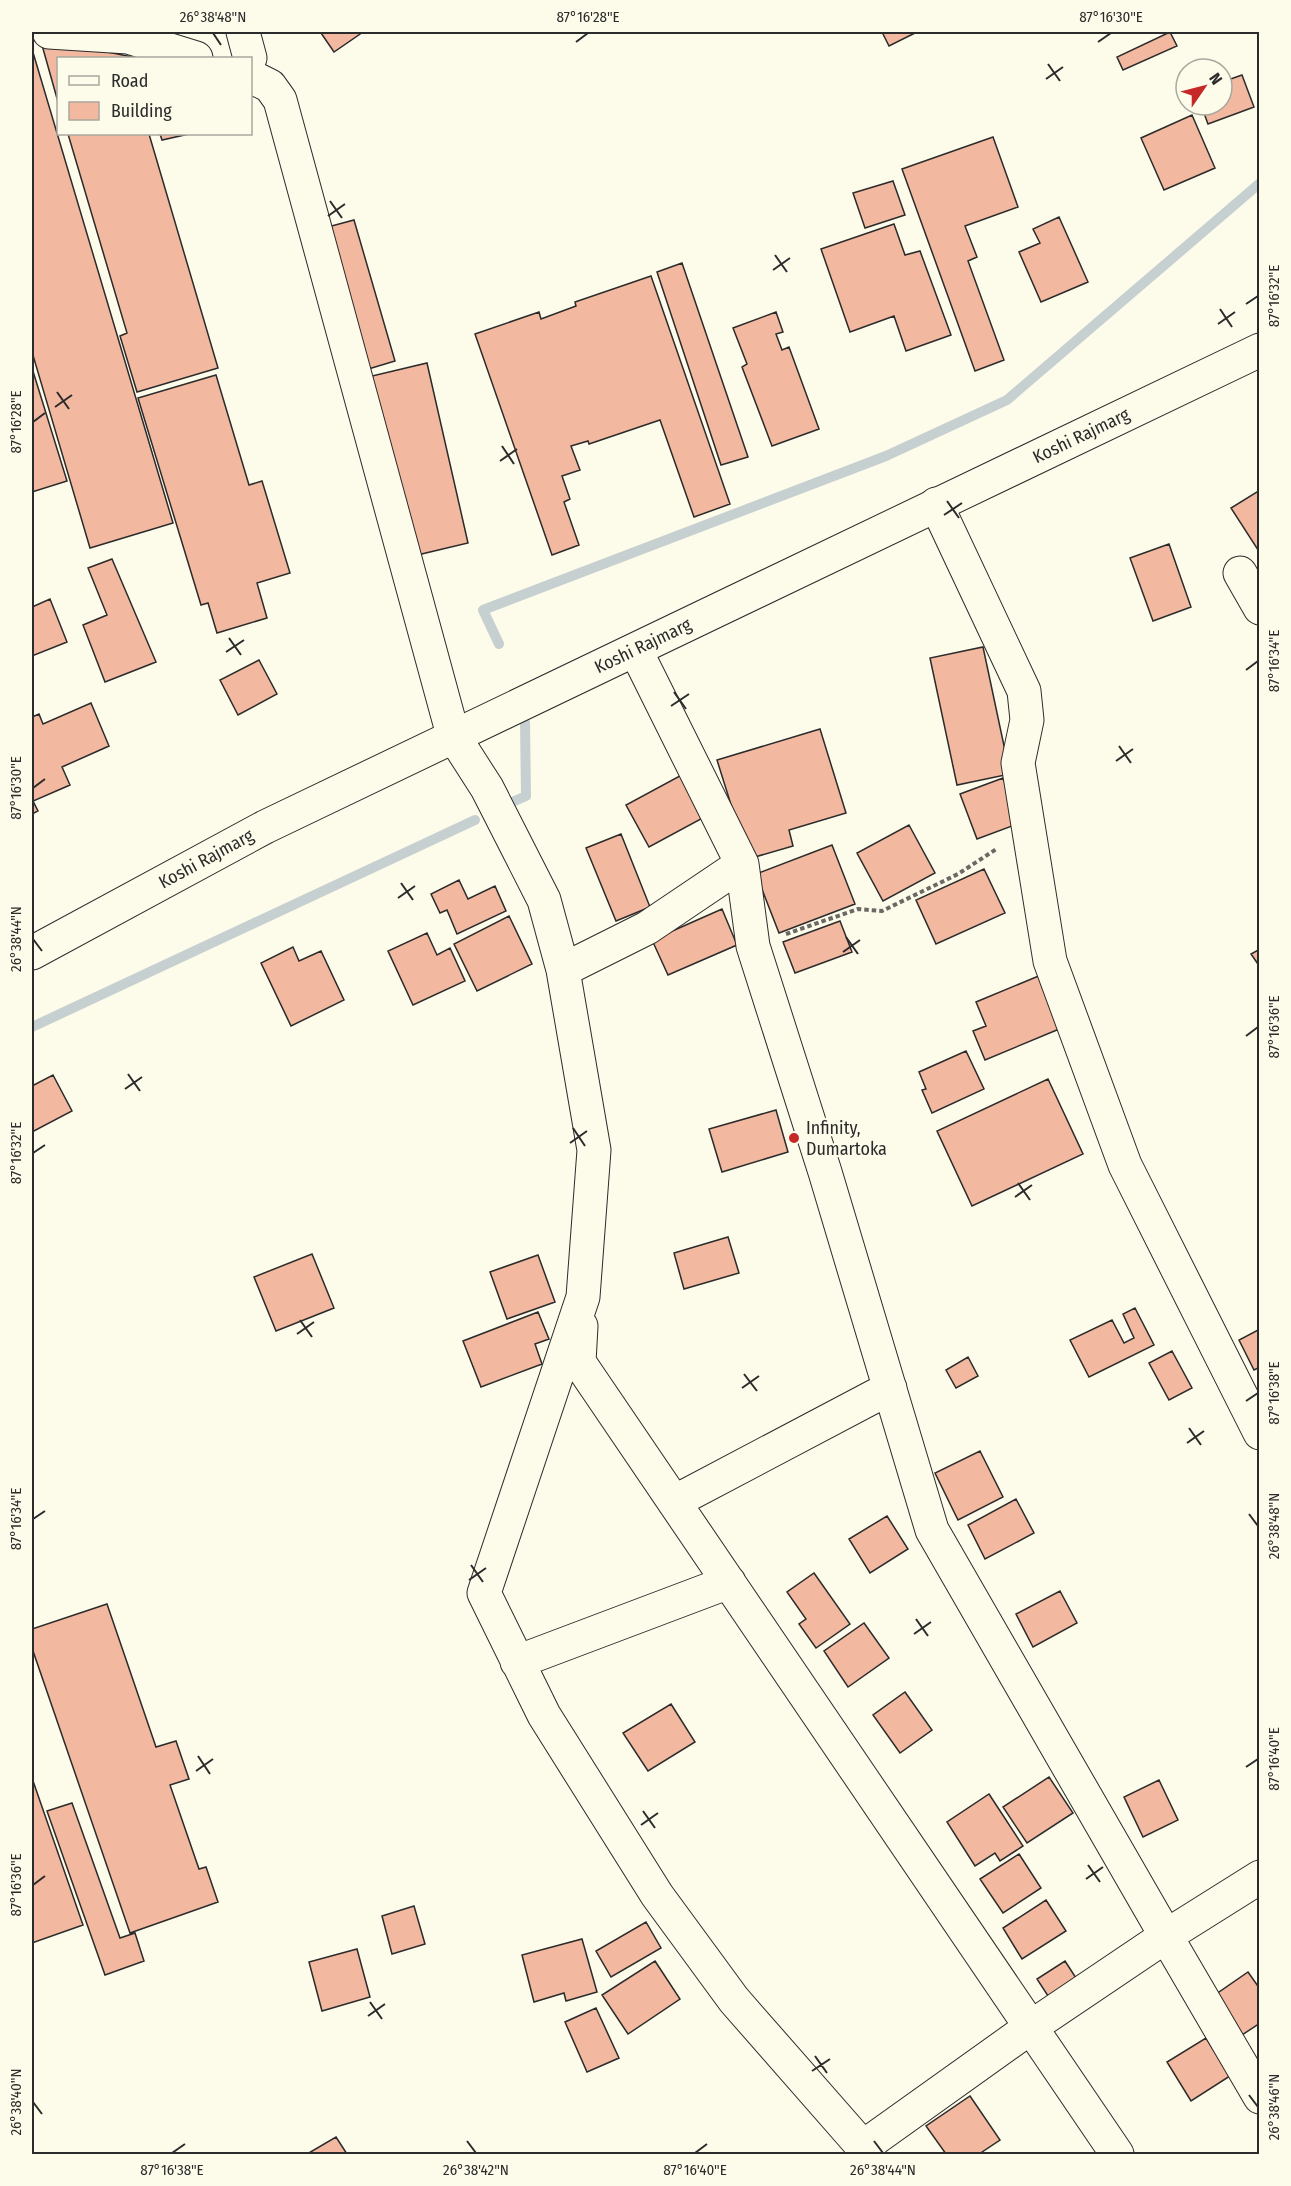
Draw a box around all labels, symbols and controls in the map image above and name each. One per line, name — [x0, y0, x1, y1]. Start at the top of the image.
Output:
text: 26°38'48"N — [180, 8, 246, 26]
text: 87°16'28"E — [556, 8, 620, 26]
text: 87°16'30"E — [1079, 8, 1143, 26]
legend — [57, 57, 252, 135]
north arrow — [1174, 57, 1234, 117]
text: N — [1205, 69, 1226, 88]
text: Road — [111, 70, 148, 92]
text: Building — [111, 100, 172, 122]
text: 87°16'32"E — [1265, 265, 1283, 327]
text: 87°16'28"E — [7, 390, 25, 454]
street label: Koshi Rajmarg — [1029, 403, 1134, 468]
street label: Koshi Rajmarg — [591, 613, 695, 678]
text: 87°16'34"E — [1265, 630, 1283, 692]
text: 87°16'30"E — [7, 756, 25, 820]
street label: Koshi Rajmarg — [155, 824, 258, 893]
text: 26°38'44"N — [7, 906, 25, 972]
text: 87°16'36"E — [1265, 995, 1283, 1059]
place label: Infinity, Dumartoka — [806, 1117, 887, 1160]
text: 87°16'32"E — [7, 1122, 25, 1184]
marker: Infinity, Dumartoka — [787, 1131, 801, 1145]
text: 87°16'38"E — [1265, 1361, 1283, 1425]
text: 87°16'34"E — [7, 1488, 25, 1550]
text: 26°38'48"N — [1265, 1493, 1283, 1559]
text: 87°16'40"E — [1265, 1727, 1283, 1791]
text: 87°16'36"E — [7, 1853, 25, 1917]
text: 26°38'40"N — [7, 2068, 25, 2136]
text: 26°38'46"N — [1265, 2074, 1283, 2140]
text: 87°16'38"E — [140, 2161, 204, 2179]
text: 26°38'42"N — [443, 2161, 509, 2179]
text: 87°16'40"E — [663, 2161, 727, 2179]
text: 26°38'44"N — [850, 2161, 916, 2179]

